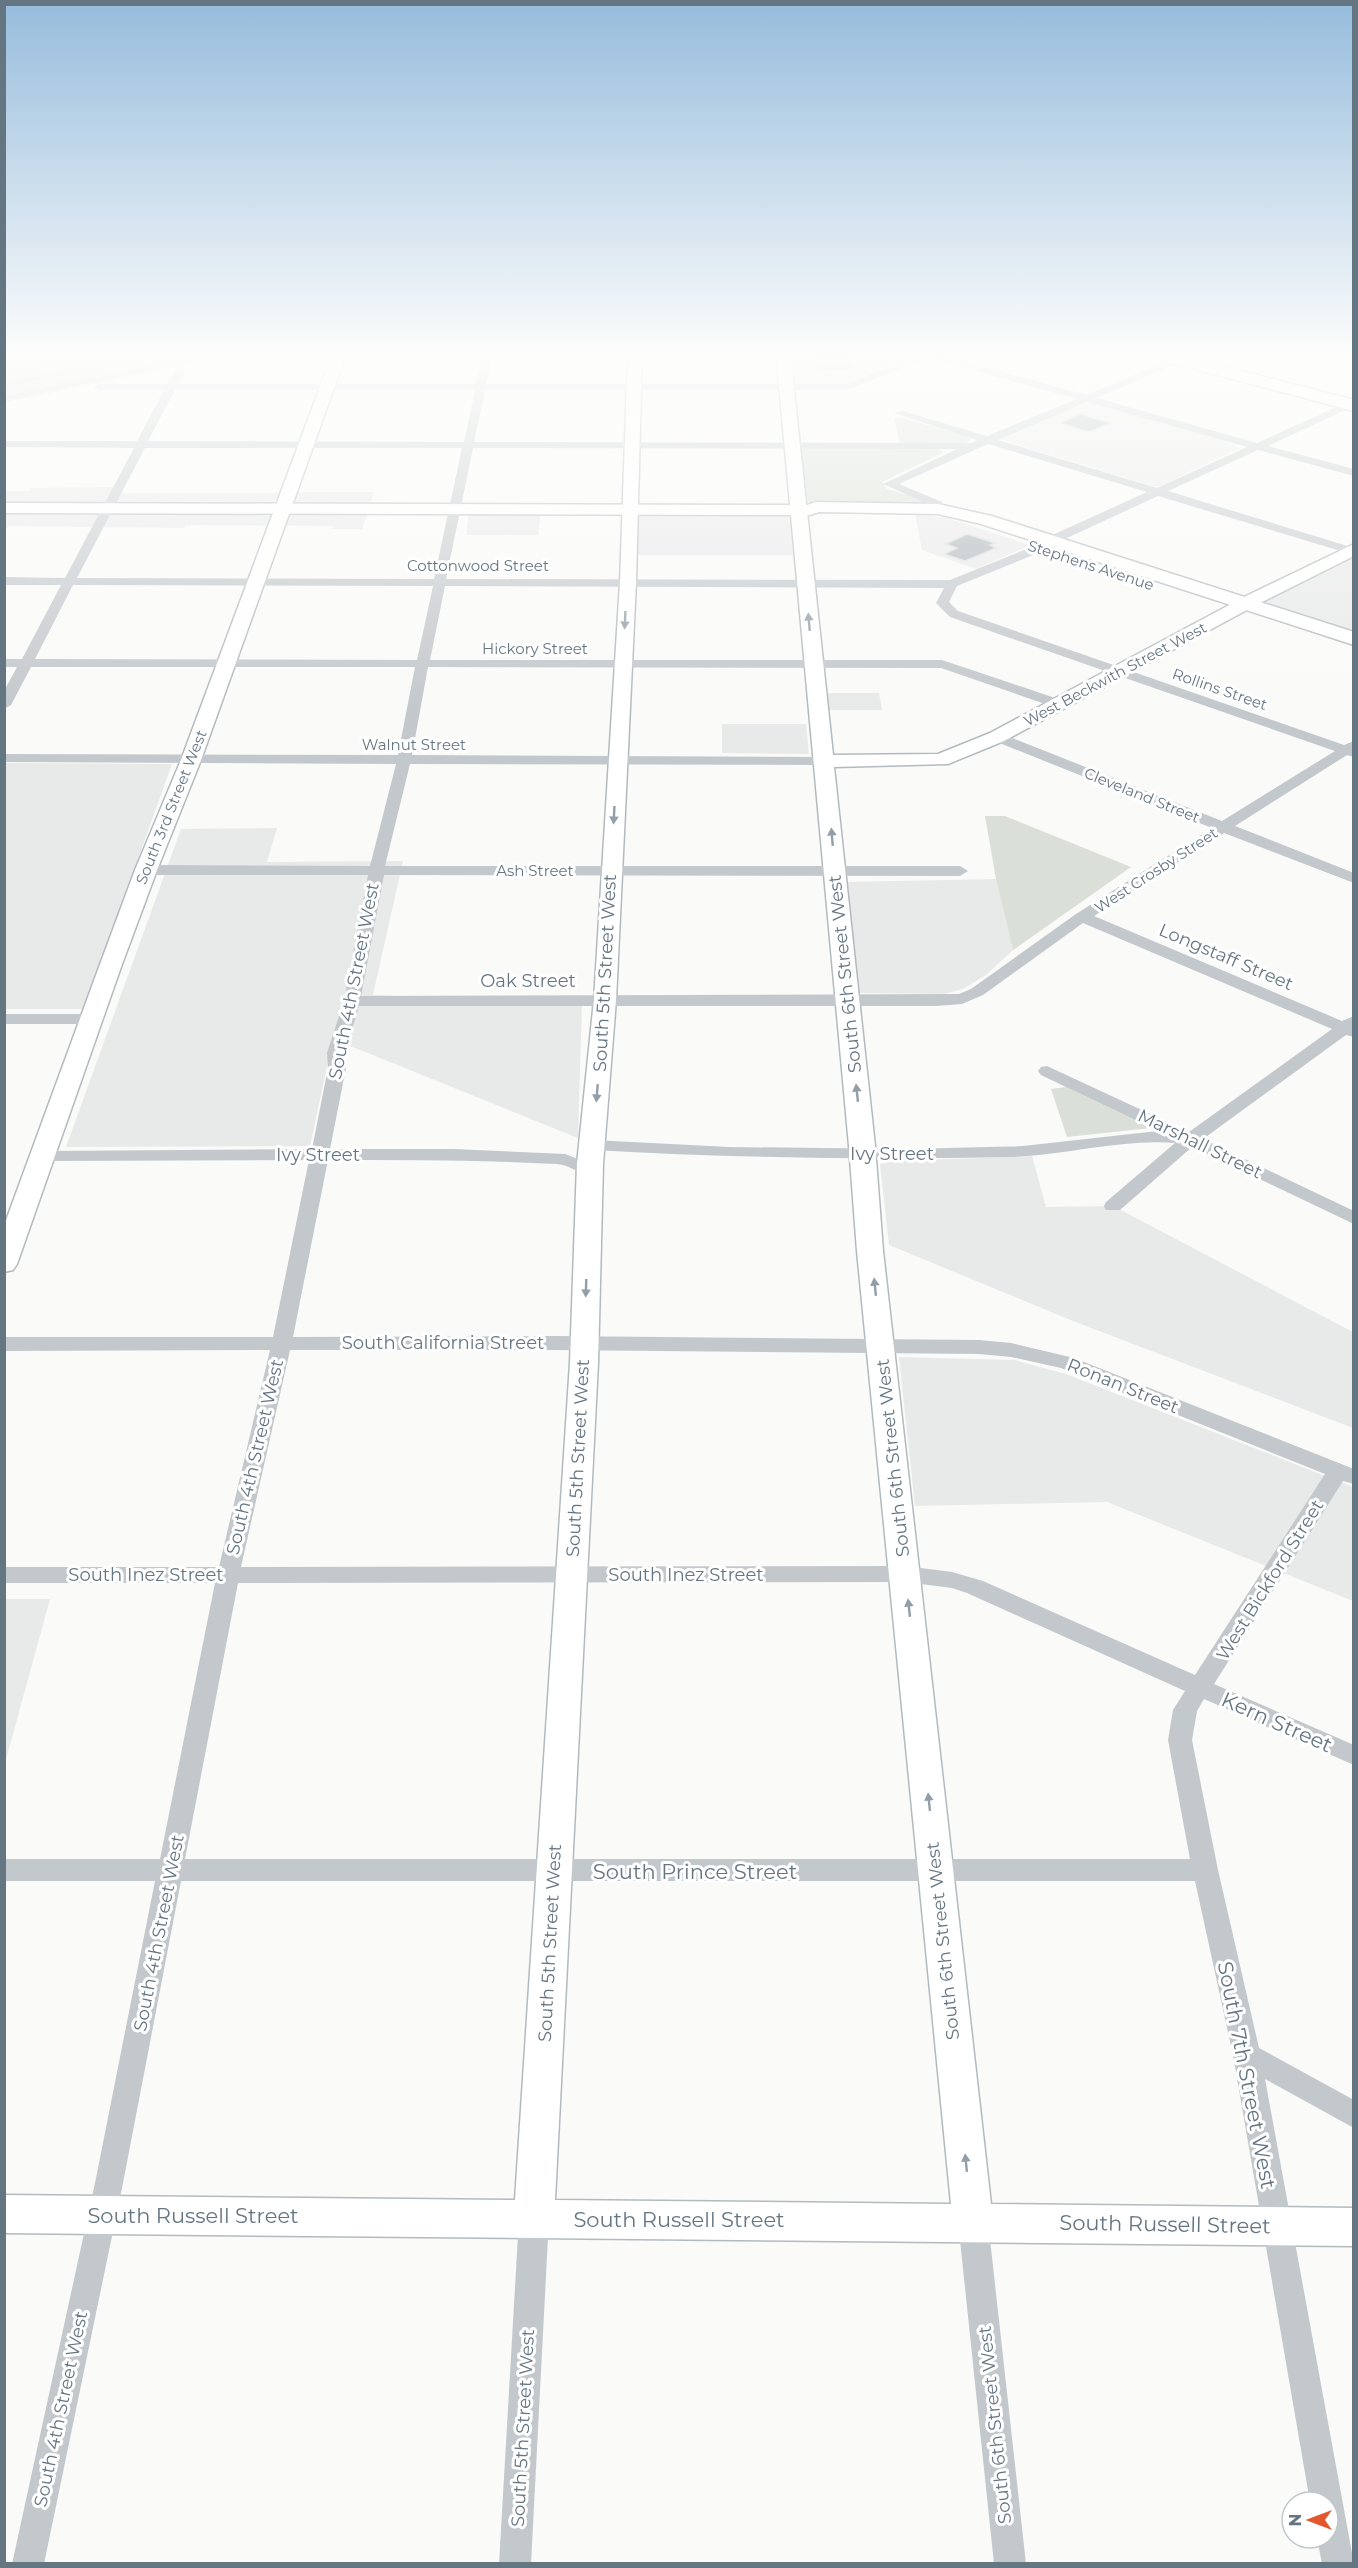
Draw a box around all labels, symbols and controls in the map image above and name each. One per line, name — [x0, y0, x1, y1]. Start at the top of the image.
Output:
street label: Stephens Avenue — [1026, 536, 1156, 594]
street label: Cottonwood Street — [407, 556, 549, 575]
one-way arrow — [621, 611, 630, 630]
one-way arrow — [804, 612, 814, 631]
street label: West Beckwith Street West — [1020, 618, 1210, 730]
street label: Hickory Street — [482, 639, 588, 658]
street label: Rollins Street — [1170, 664, 1270, 714]
street label: South 3rd Street West — [131, 727, 211, 887]
street label: Walnut Street — [362, 735, 466, 754]
street label: Cleveland Street — [1081, 763, 1203, 827]
one-way arrow — [609, 805, 618, 824]
street label: West Crosby Street — [1091, 823, 1221, 917]
one-way arrow — [827, 827, 837, 846]
street label: Ash Street — [496, 861, 574, 880]
street label: South 5th Street West — [589, 873, 621, 1073]
street label: South 6th Street West — [824, 874, 866, 1074]
street label: South 4th Street West — [324, 881, 384, 1081]
street label: Longstaff Street — [1155, 919, 1297, 995]
street label: Oak Street — [480, 970, 576, 992]
one-way arrow — [592, 1084, 602, 1103]
one-way arrow — [852, 1084, 862, 1103]
street label: Marshall Street — [1134, 1104, 1266, 1184]
street label: Ivy Street — [850, 1143, 934, 1165]
street label: Ivy Street — [276, 1144, 360, 1166]
one-way arrow — [581, 1278, 591, 1297]
one-way arrow — [870, 1278, 879, 1297]
street label: South California Street — [342, 1332, 544, 1354]
street label: Ronan Street — [1064, 1354, 1182, 1418]
street label: South 4th Street West — [222, 1357, 288, 1557]
street label: South 5th Street West — [562, 1358, 594, 1558]
street label: South 6th Street West — [872, 1358, 914, 1558]
street label: West Bickford Street — [1212, 1496, 1328, 1664]
street label: South Inez Street — [68, 1564, 224, 1586]
street label: South Inez Street — [608, 1564, 764, 1586]
one-way arrow — [904, 1599, 914, 1618]
street label: Kern Street — [1218, 1686, 1336, 1758]
one-way arrow — [924, 1793, 934, 1812]
street label: South 4th Street West — [129, 1833, 189, 2033]
street label: South 6th Street West — [922, 1841, 964, 2041]
street label: South 5th Street West — [534, 1843, 566, 2043]
street label: South Prince Street — [593, 1859, 797, 1884]
street label: South 7th Street West — [1213, 1959, 1281, 2191]
one-way arrow — [961, 2154, 971, 2173]
street label: South Russell Street — [87, 2203, 299, 2228]
street label: South Russell Street — [573, 2207, 785, 2232]
street label: South Russell Street — [1059, 2210, 1271, 2238]
street label: South 4th Street West — [29, 2309, 93, 2509]
street label: South 6th Street West — [974, 2325, 1016, 2525]
street label: South 5th Street West — [507, 2328, 539, 2528]
north arrow — [1280, 2490, 1340, 2550]
text: N — [1286, 2514, 1305, 2526]

